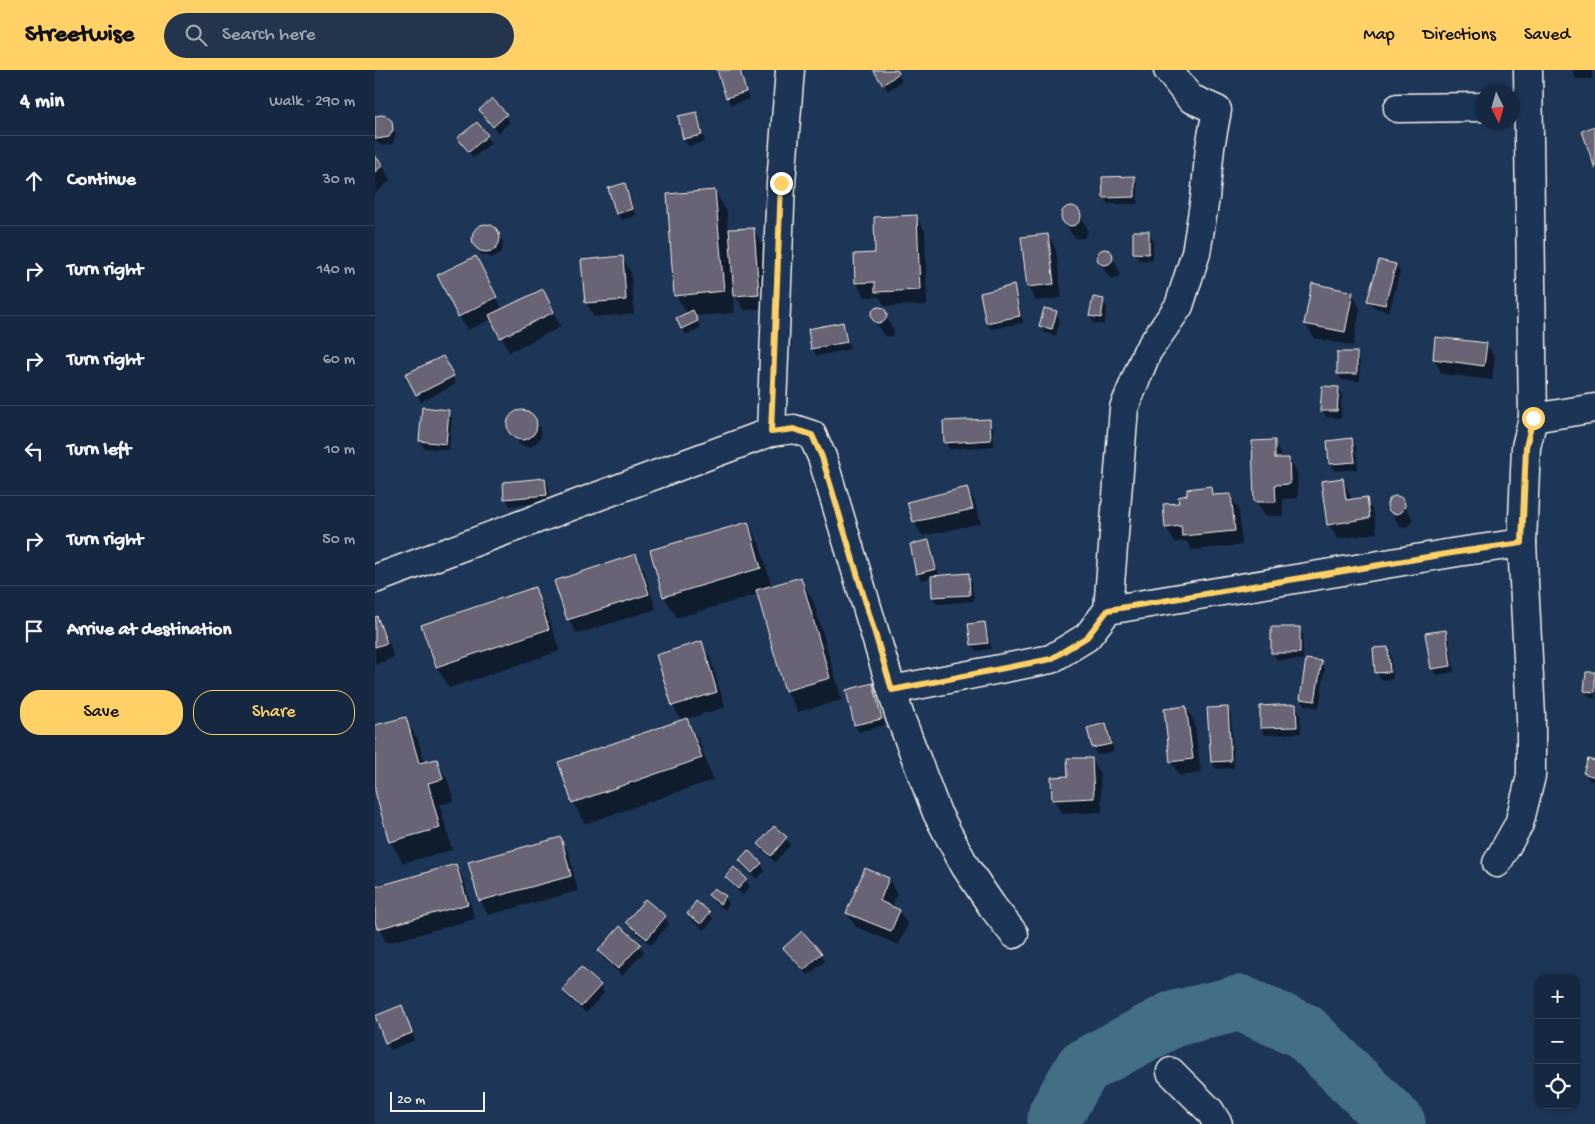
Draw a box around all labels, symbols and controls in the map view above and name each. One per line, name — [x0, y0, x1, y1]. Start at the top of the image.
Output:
search box — [164, 13, 514, 58]
text: Streetwise — [25, 21, 134, 50]
icon: search — [182, 21, 210, 49]
text: Search here — [222, 24, 316, 47]
text: Map — [1363, 25, 1395, 46]
text: Directions — [1423, 25, 1496, 46]
text: Saved — [1524, 25, 1570, 46]
north arrow — [1475, 85, 1520, 130]
text: 4 min — [20, 90, 64, 115]
text: Walk · 290 m — [269, 93, 355, 112]
icon: ahead — [20, 167, 48, 195]
text: Continue — [67, 169, 136, 192]
text: 30 m — [322, 171, 355, 190]
route end — [770, 172, 793, 195]
icon: right — [20, 257, 48, 285]
text: Turn right — [67, 259, 143, 282]
text: 140 m — [317, 261, 355, 280]
icon: right — [20, 347, 48, 375]
text: Turn right — [67, 349, 143, 372]
text: 60 m — [323, 351, 355, 370]
route start — [1522, 407, 1545, 430]
icon: left — [20, 437, 48, 465]
text: Turn left — [67, 439, 131, 462]
text: 10 m — [324, 441, 355, 460]
icon: right — [20, 527, 48, 555]
text: Turn right — [67, 529, 143, 552]
text: 50 m — [322, 531, 355, 550]
icon: arrive — [20, 617, 48, 645]
text: Arrive at destination — [67, 619, 231, 642]
button: Save — [20, 690, 183, 735]
button: Share — [193, 690, 355, 735]
map controls — [1535, 974, 1580, 1109]
button: + — [1535, 974, 1580, 1019]
button: − — [1535, 1019, 1580, 1064]
button: locate — [1535, 1064, 1580, 1109]
scale bar — [390, 1089, 485, 1112]
text: 20 m — [397, 1092, 425, 1109]

